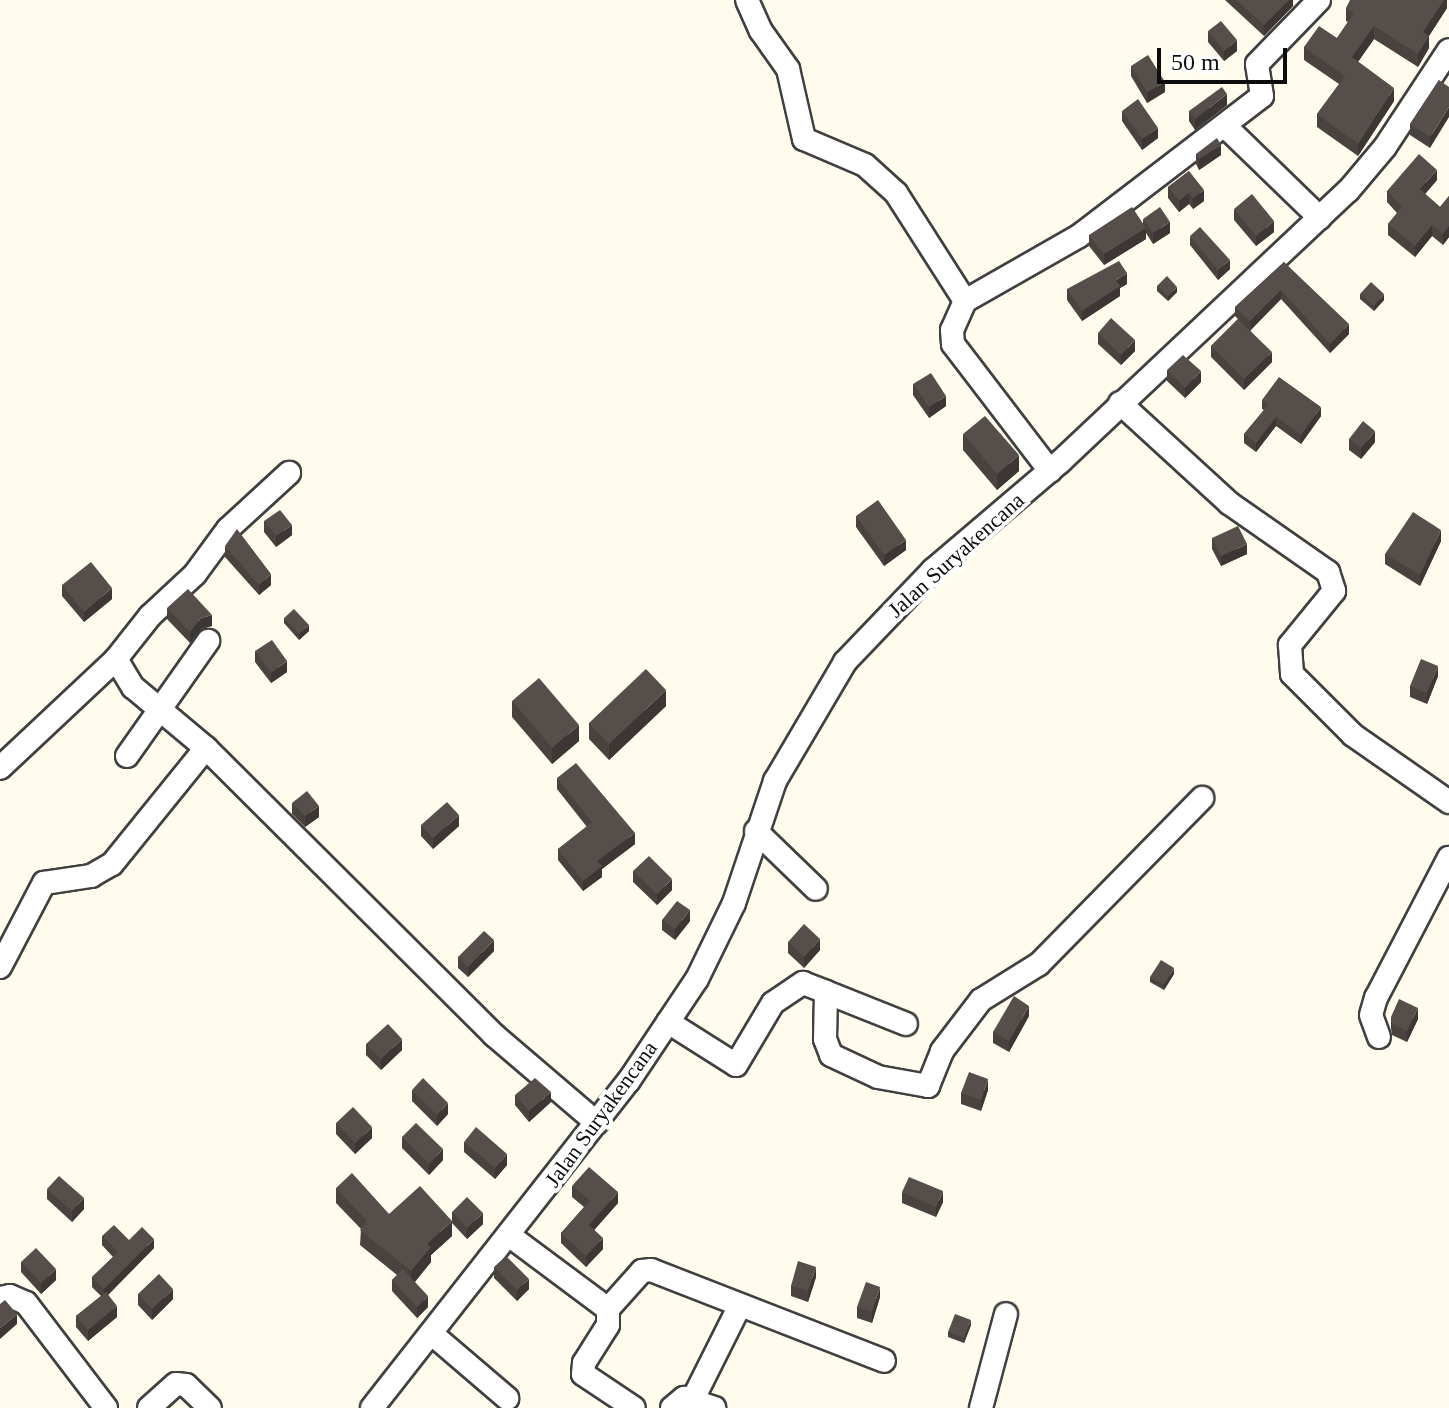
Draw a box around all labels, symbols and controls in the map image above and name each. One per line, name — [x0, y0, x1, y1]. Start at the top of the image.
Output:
scale bar — [1161, 32, 1291, 82]
text: 50 m — [1171, 49, 1220, 75]
street label: Jalan Suryakencana — [882, 487, 1030, 623]
street label: Jalan Suryakencana — [539, 1036, 663, 1192]

